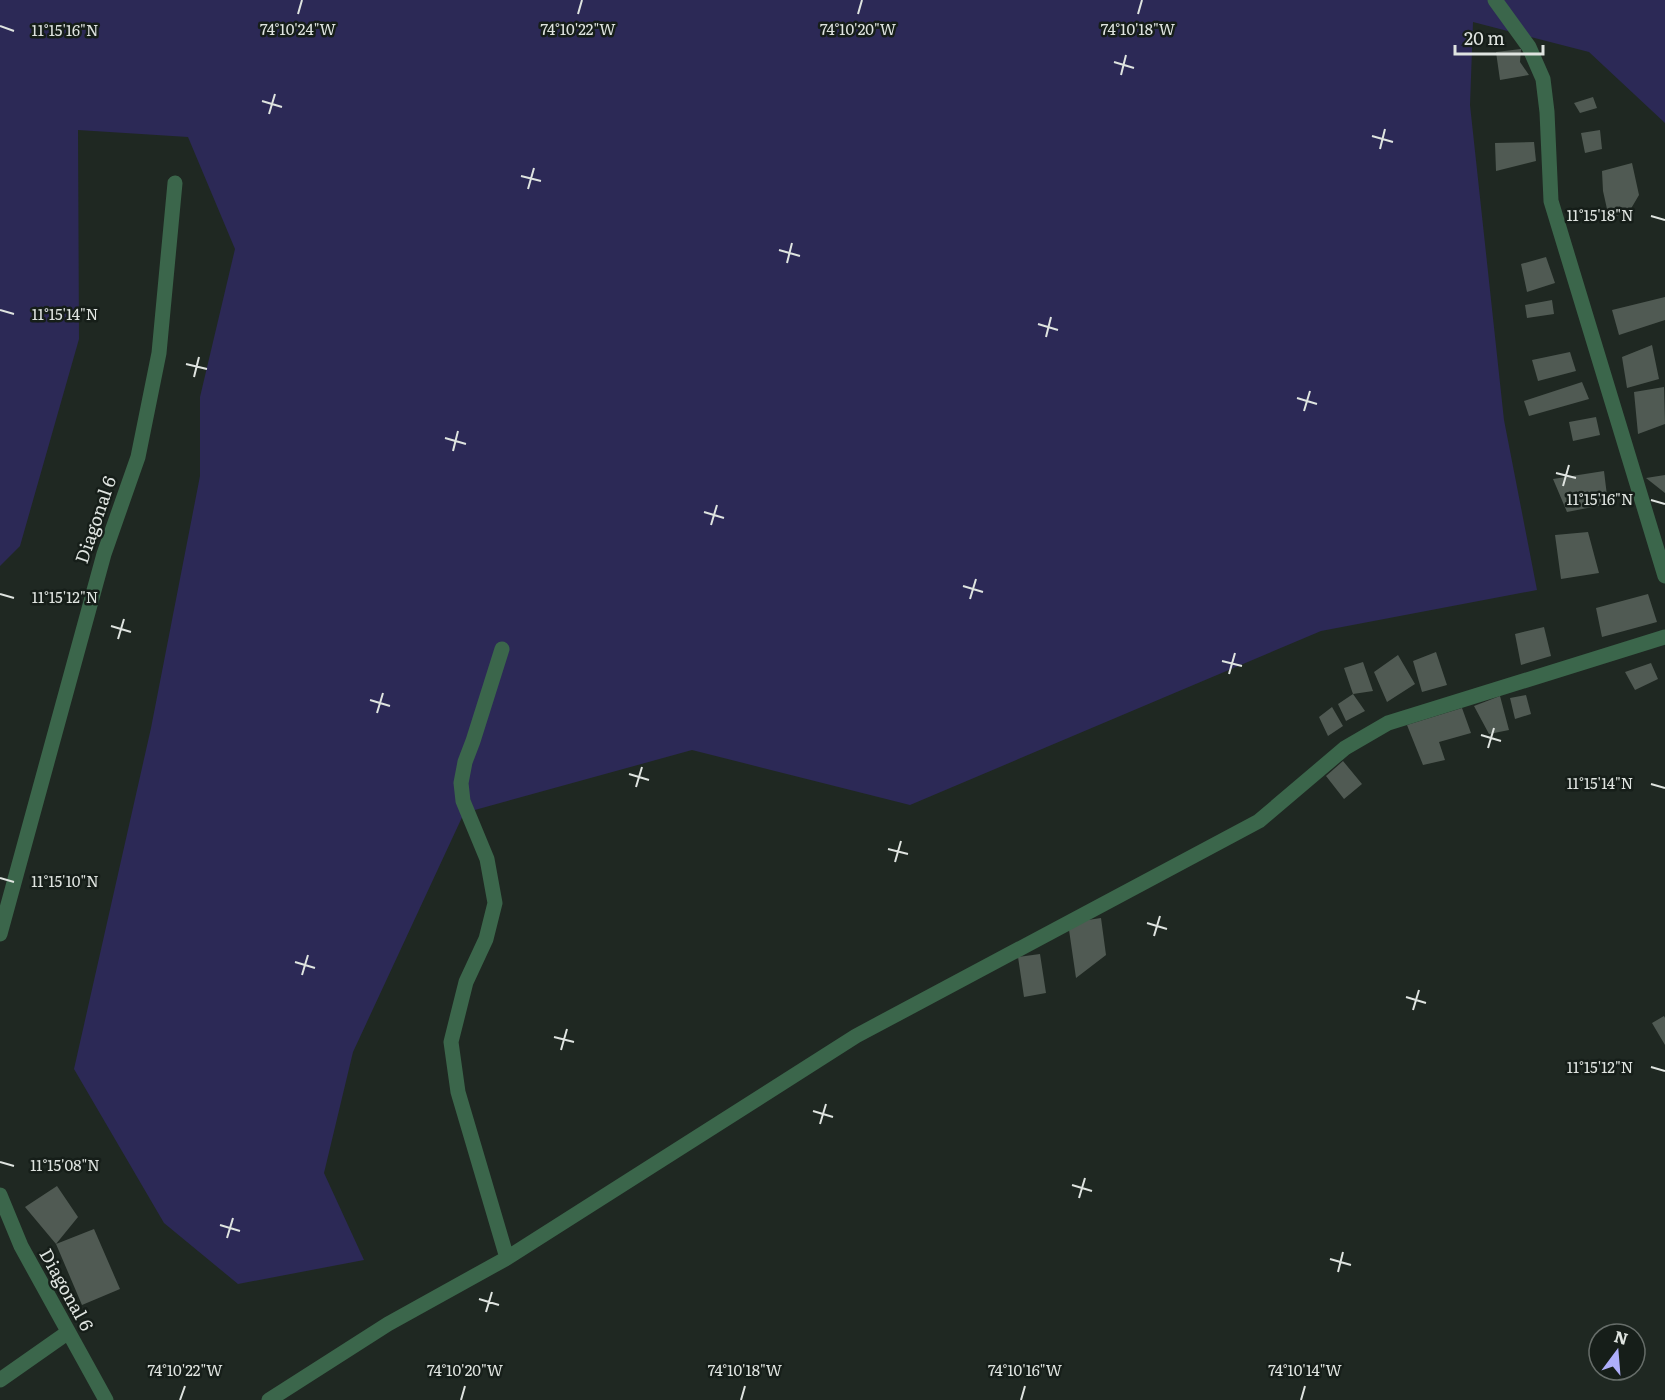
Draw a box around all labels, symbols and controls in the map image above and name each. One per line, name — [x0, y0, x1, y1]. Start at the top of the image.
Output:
text: 74°10'24"W — [260, 17, 337, 40]
text: 74°10'22"W — [540, 17, 616, 40]
text: 74°10'20"W — [820, 17, 897, 40]
text: 74°10'18"W — [1101, 17, 1176, 40]
text: 11°15'16"N — [32, 18, 98, 41]
scale bar — [1455, 18, 1544, 56]
text: 20 m — [1464, 24, 1505, 51]
text: 11°15'18"N — [1566, 203, 1634, 226]
text: 11°15'14"N — [32, 302, 98, 325]
street label: Diagonal 6 — [67, 472, 122, 567]
text: 11°15'16"N — [1567, 487, 1633, 510]
text: 11°15'12"N — [32, 585, 98, 608]
text: 11°15'14"N — [1567, 771, 1633, 794]
text: 11°15'10"N — [31, 869, 99, 892]
text: 11°15'12"N — [1567, 1055, 1633, 1078]
text: 11°15'08"N — [30, 1153, 100, 1176]
street label: Diagonal 6 — [34, 1243, 101, 1336]
north arrow — [1587, 1322, 1647, 1382]
text: N — [1612, 1323, 1631, 1350]
text: 74°10'22"W — [147, 1358, 223, 1381]
text: 74°10'20"W — [427, 1358, 504, 1381]
text: 74°10'18"W — [708, 1358, 783, 1381]
text: 74°10'16"W — [988, 1358, 1063, 1381]
text: 74°10'14"W — [1268, 1358, 1342, 1381]

